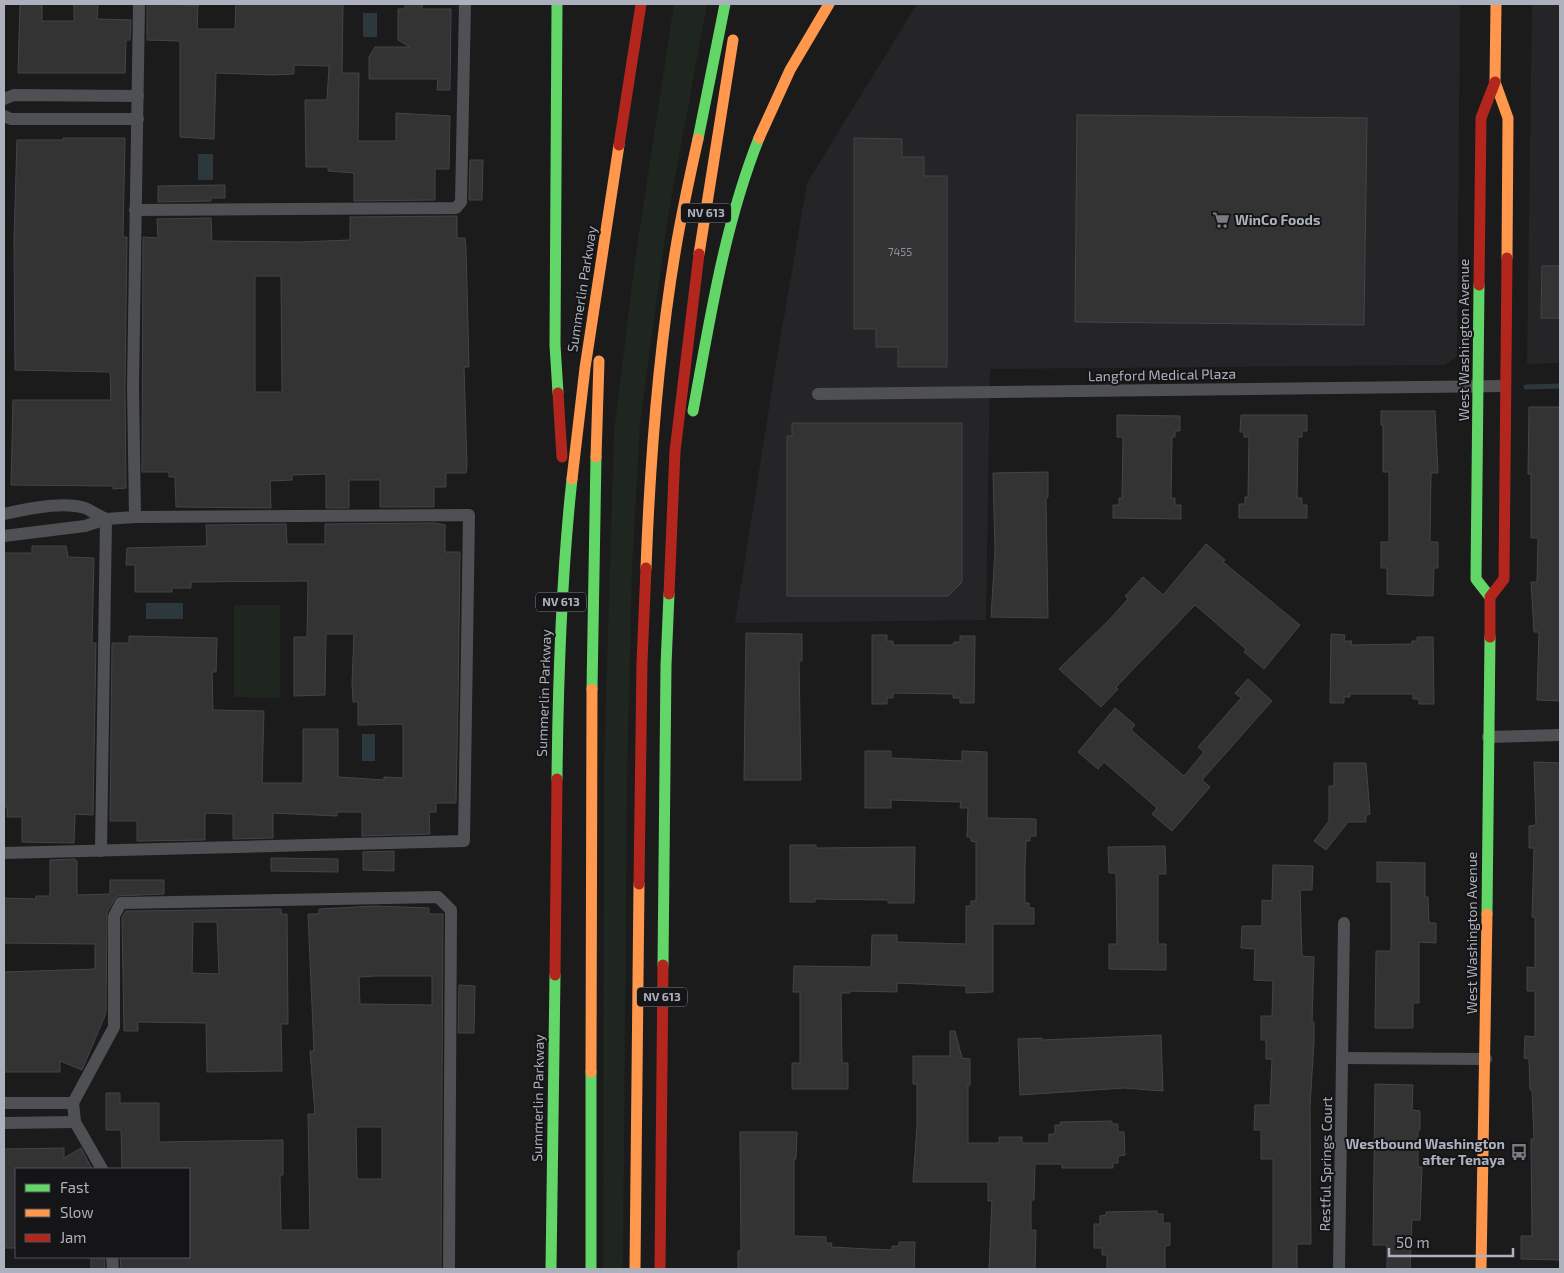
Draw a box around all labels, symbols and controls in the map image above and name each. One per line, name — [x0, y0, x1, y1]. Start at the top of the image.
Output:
road number: NV 613 — [681, 204, 731, 222]
supermarket icon: WinCo Foods — [1211, 210, 1231, 230]
place label: WinCo Foods — [1235, 211, 1320, 228]
street label: Summerlin Parkway — [563, 224, 600, 353]
house number: 7455 — [888, 245, 912, 258]
street label: West Washington Avenue — [1455, 259, 1472, 421]
street label: Langford Medical Plaza — [1088, 365, 1236, 384]
road number: NV 613 — [536, 592, 586, 612]
street label: Summerlin Parkway — [533, 628, 554, 757]
street label: West Washington Avenue — [1463, 852, 1480, 1014]
road number: NV 613 — [637, 988, 687, 1006]
street label: Summerlin Parkway — [528, 1033, 547, 1162]
street label: Restful Springs Court — [1316, 1096, 1335, 1232]
place label: Westbound Washington after Tenaya — [1346, 1135, 1505, 1168]
bus stop icon: Westbound Washington after Tenaya — [1509, 1142, 1529, 1162]
legend — [15, 1168, 190, 1258]
text: Fast — [60, 1178, 90, 1196]
text: Slow — [60, 1203, 94, 1221]
scale bar — [1389, 1226, 1513, 1258]
text: Jam — [60, 1228, 86, 1246]
text: 50 m — [1396, 1233, 1430, 1251]

